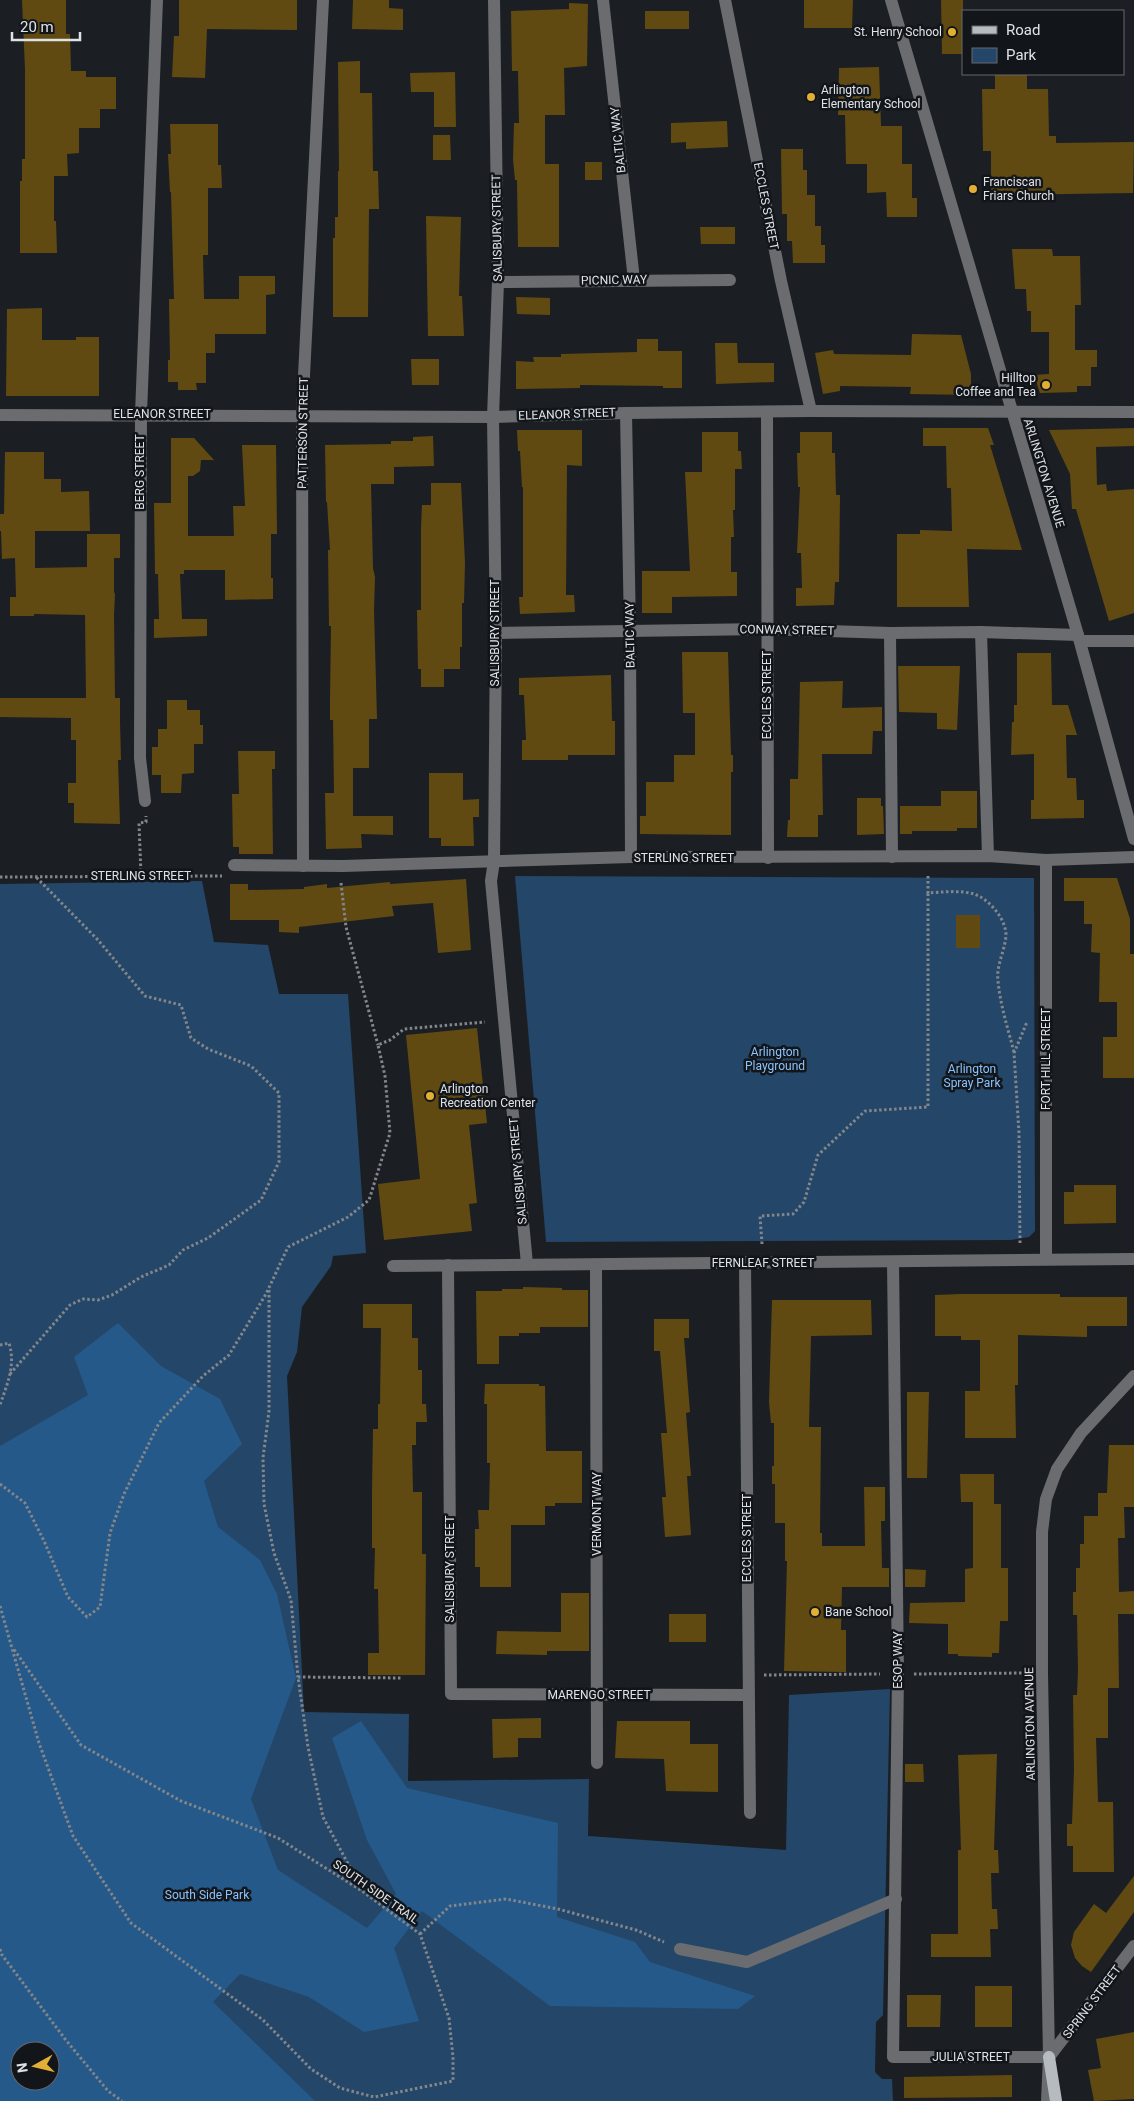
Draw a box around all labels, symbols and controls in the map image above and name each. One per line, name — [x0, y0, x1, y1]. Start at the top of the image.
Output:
scale bar — [12, 10, 80, 42]
legend — [962, 10, 1124, 75]
text: 20 m — [20, 18, 54, 36]
text: Road — [1006, 21, 1040, 39]
place label: St. Henry School — [854, 25, 942, 39]
marker: St. Henry School — [946, 26, 958, 38]
text: Park — [1006, 46, 1037, 64]
place label: Arlington Elementary School — [821, 83, 921, 111]
marker: Arlington Elementary School — [805, 91, 817, 103]
street label: BALTIC WAY — [607, 106, 628, 174]
street label: ECCLES STREET — [751, 161, 781, 251]
street label: SALISBURY STREET — [489, 174, 505, 282]
place label: Franciscan Friars Church — [983, 175, 1054, 203]
marker: Franciscan Friars Church — [967, 183, 979, 195]
street label: PICNIC WAY — [581, 272, 648, 288]
place label: Hilltop Coffee and Tea — [955, 371, 1036, 399]
street label: PATTERSON STREET — [295, 377, 311, 489]
marker: Hilltop Coffee and Tea — [1040, 379, 1052, 391]
street label: ELEANOR STREET — [518, 405, 616, 423]
street label: ELEANOR STREET — [113, 407, 211, 421]
street label: ARLINGTON AVENUE — [1021, 417, 1067, 529]
street label: BERG STREET — [133, 434, 147, 510]
street label: SALISBURY STREET — [488, 580, 502, 686]
street label: BALTIC WAY — [622, 601, 638, 668]
street label: CONWAY STREET — [739, 622, 835, 638]
street label: ECCLES STREET — [760, 651, 774, 739]
street label: STERLING STREET — [634, 851, 734, 865]
street label: STERLING STREET — [91, 869, 191, 883]
street label: FORT HILL STREET — [1039, 1008, 1053, 1110]
park label: Arlington Playground — [745, 1045, 805, 1073]
park label: Arlington Spray Park — [944, 1062, 1001, 1090]
place label: Arlington Recreation Center — [440, 1082, 535, 1110]
marker: Arlington Recreation Center — [424, 1090, 436, 1102]
street label: SALISBURY STREET — [506, 1117, 530, 1225]
street label: FERNLEAF STREET — [712, 1256, 814, 1270]
street label: VERMONT WAY — [590, 1471, 604, 1556]
street label: ECCLES STREET — [740, 1494, 754, 1582]
street label: SALISBURY STREET — [443, 1516, 457, 1622]
place label: Bane School — [825, 1605, 892, 1619]
marker: Bane School — [809, 1606, 821, 1618]
street label: ESOP WAY — [891, 1630, 905, 1689]
street label: ARLINGTON AVENUE — [1022, 1667, 1038, 1781]
street label: MARENGO STREET — [547, 1688, 651, 1702]
street label: SOUTH SIDE TRAIL — [330, 1857, 422, 1927]
park label: South Side Park — [165, 1888, 250, 1902]
street label: SPRING STREET — [1060, 1963, 1124, 2041]
north arrow — [10, 2041, 60, 2091]
street label: JULIA STREET — [932, 2050, 1010, 2064]
text: N — [14, 2062, 31, 2074]

